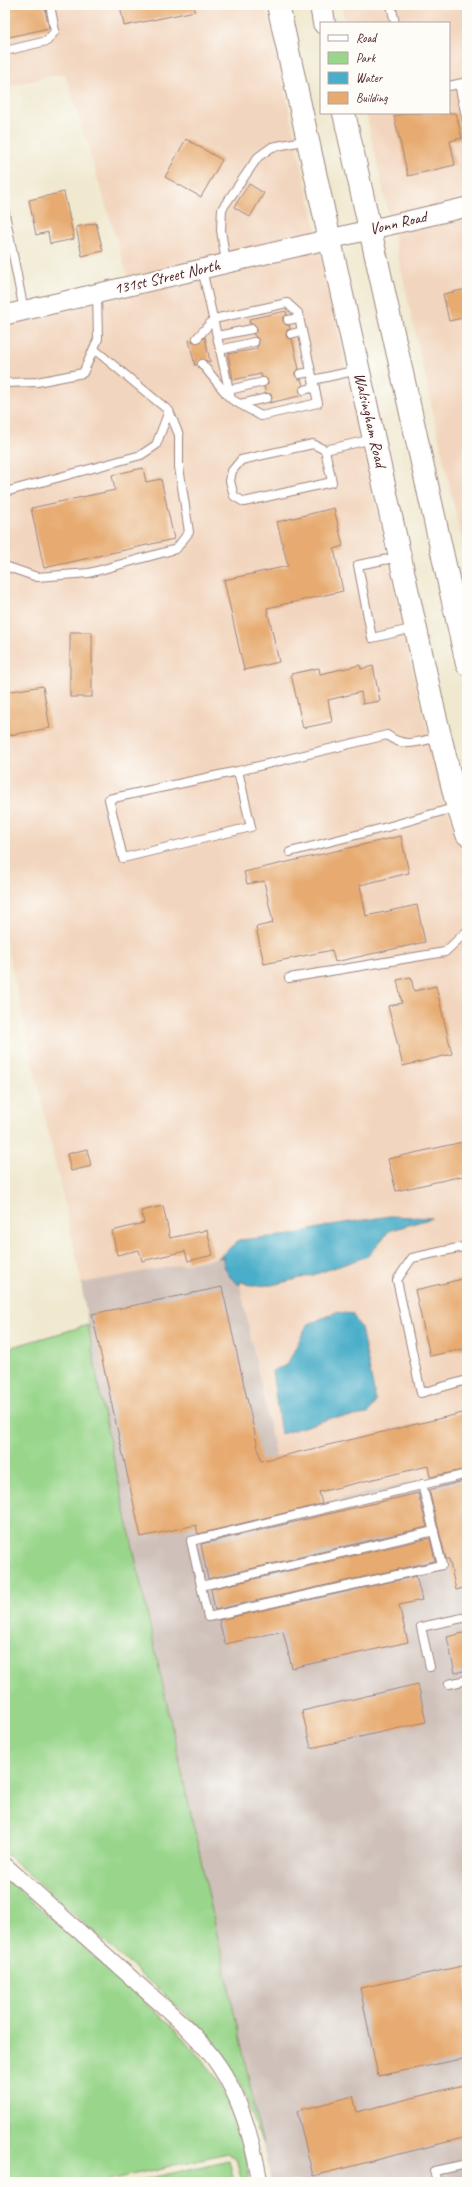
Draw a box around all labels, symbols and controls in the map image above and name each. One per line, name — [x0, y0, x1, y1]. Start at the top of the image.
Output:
legend — [320, 22, 450, 114]
text: Road — [356, 30, 378, 46]
text: Park — [356, 50, 377, 66]
text: Water — [356, 70, 384, 86]
text: Building — [356, 90, 388, 106]
street label: Vonn Road — [368, 206, 431, 239]
street label: 131st Street North — [112, 255, 223, 299]
street label: Walsingham Road — [349, 371, 391, 472]

